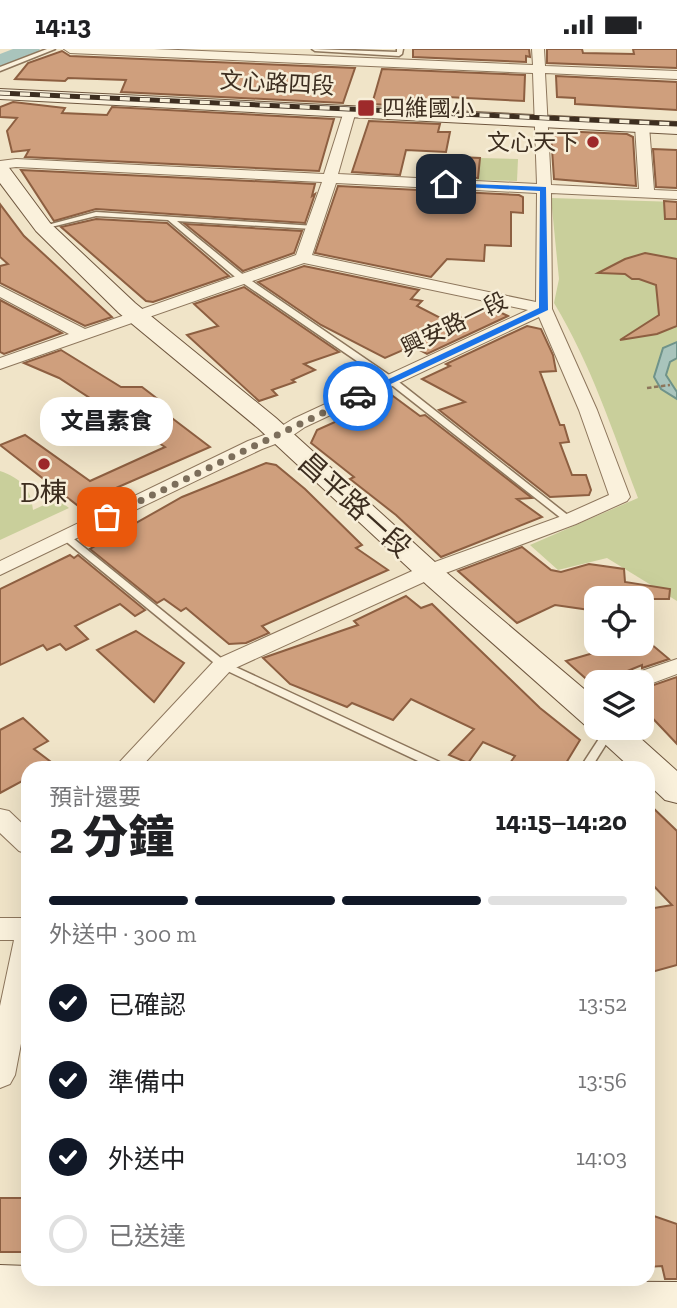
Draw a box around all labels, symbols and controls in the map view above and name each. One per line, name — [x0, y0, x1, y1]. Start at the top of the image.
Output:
text: 14:13 — [35, 9, 91, 41]
street label: 文心路四段 — [219, 66, 335, 100]
place label: 四維國小 — [382, 94, 474, 122]
marker: 四維國小 — [356, 98, 376, 118]
place label: 文心天下 — [487, 128, 579, 156]
marker: 文心天下 — [585, 134, 601, 150]
pin — [416, 154, 476, 214]
icon: home — [427, 165, 465, 203]
street label: 興安路一段 — [396, 286, 512, 362]
courier — [323, 361, 393, 431]
icon: car — [339, 377, 377, 415]
callout: 文昌素食 — [41, 398, 174, 447]
text: 文昌素食 — [61, 407, 153, 435]
street label: 昌平路一段 — [292, 446, 418, 564]
marker: D棟 — [36, 456, 52, 472]
place label: D棟 — [20, 476, 68, 509]
pin — [77, 487, 137, 547]
icon: bag — [88, 498, 126, 536]
map controls — [584, 586, 654, 740]
button: locate — [584, 586, 654, 656]
button: layers — [584, 670, 654, 740]
text: 預計還要 — [49, 783, 141, 811]
text: 14:15–14:20 — [495, 805, 627, 837]
text: 2 分鐘 — [49, 810, 174, 865]
text: 外送中 · 300 m — [49, 920, 196, 948]
icon: check — [49, 984, 87, 1022]
text: 已確認 — [108, 989, 186, 1021]
text: 13:52 — [578, 989, 627, 1017]
icon: check — [49, 1061, 87, 1099]
text: 準備中 — [108, 1066, 186, 1098]
text: 13:56 — [578, 1066, 627, 1094]
icon: check — [49, 1138, 87, 1176]
text: 外送中 — [108, 1143, 186, 1175]
text: 14:03 — [576, 1143, 627, 1171]
text: 已送達 — [108, 1220, 186, 1252]

